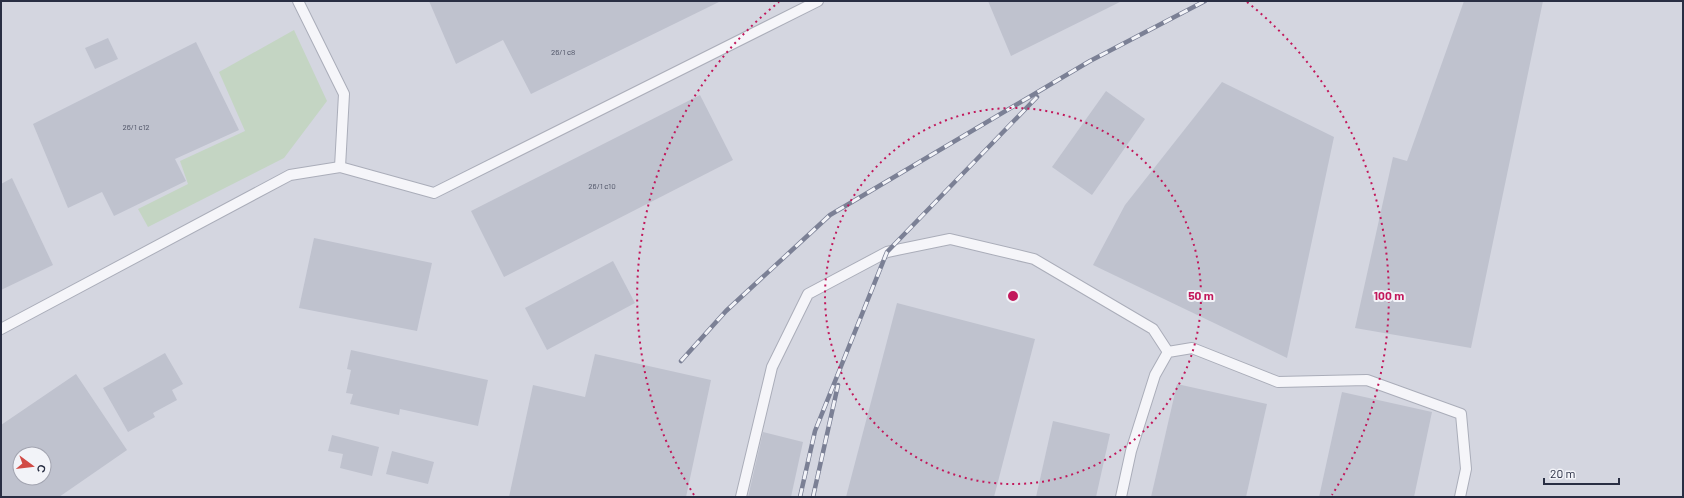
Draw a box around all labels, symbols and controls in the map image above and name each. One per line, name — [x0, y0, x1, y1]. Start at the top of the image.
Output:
house number: 26/1 с8 — [551, 47, 575, 57]
house number: 26/1 с12 — [122, 122, 150, 132]
house number: 26/1 с10 — [588, 181, 616, 191]
text: 50 m — [1188, 288, 1214, 302]
text: 100 m — [1374, 288, 1404, 302]
centre of rings — [1006, 289, 1020, 303]
north arrow — [12, 446, 52, 486]
scale bar — [1544, 460, 1619, 486]
text: С — [35, 463, 49, 474]
text: 20 m — [1550, 466, 1576, 480]

